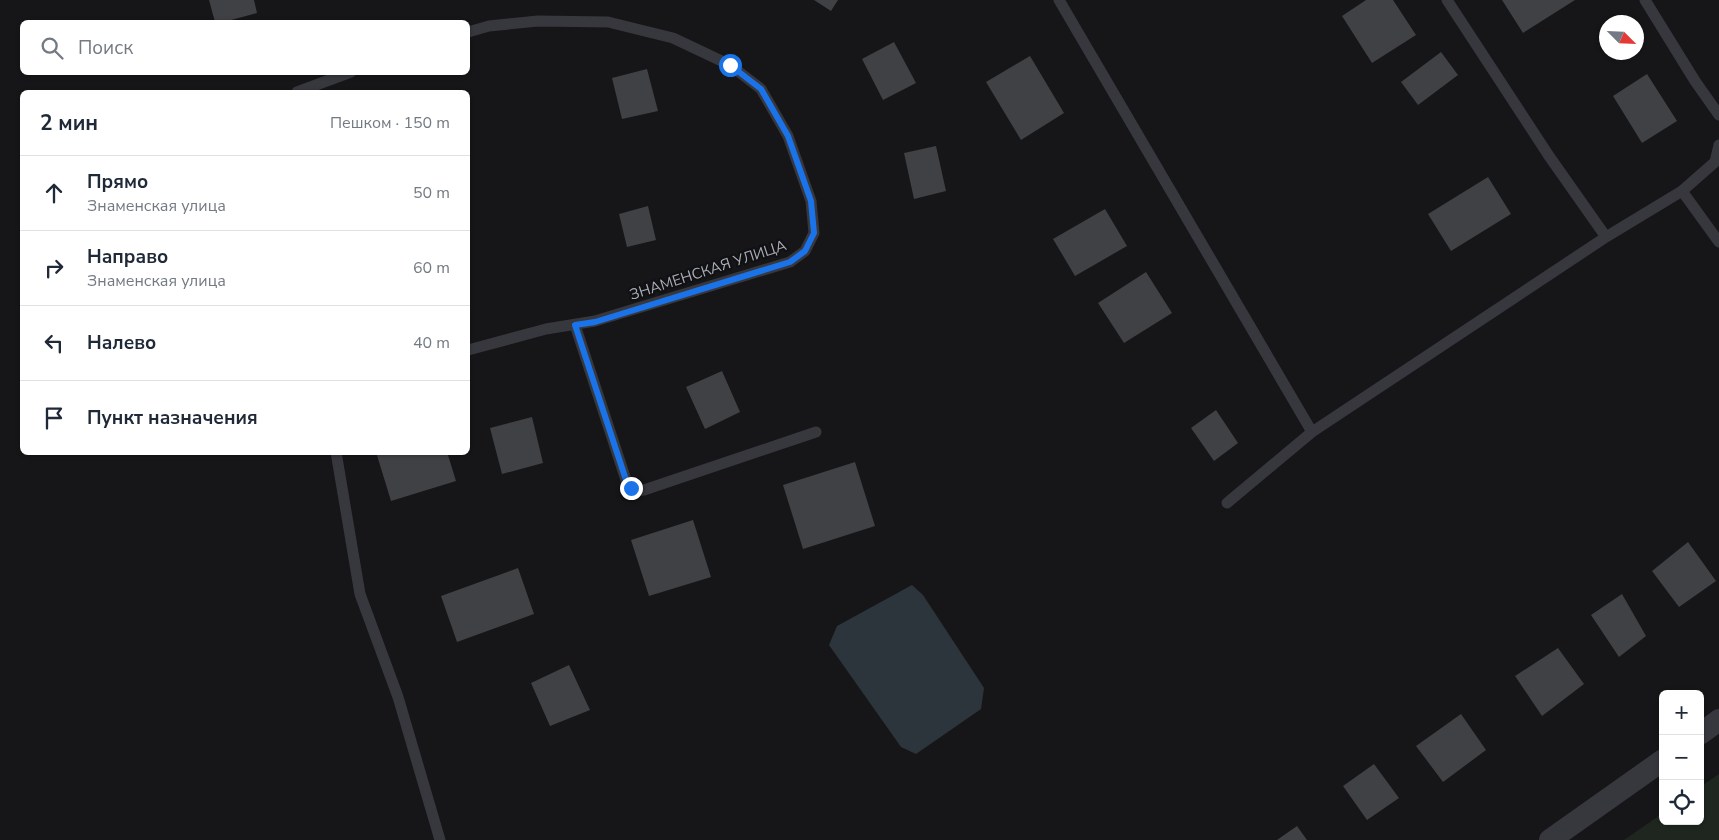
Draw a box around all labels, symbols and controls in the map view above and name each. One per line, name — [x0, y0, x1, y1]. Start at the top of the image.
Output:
north arrow — [1599, 15, 1644, 60]
search box — [20, 20, 470, 75]
icon: search — [38, 34, 66, 62]
text: Поиск — [78, 35, 133, 61]
route start — [719, 54, 742, 77]
text: 2 мин — [40, 109, 98, 137]
text: Пешком · 150 m — [330, 112, 450, 134]
text: Прямо — [87, 169, 148, 195]
icon: ahead — [40, 179, 68, 207]
text: 50 m — [413, 182, 450, 204]
text: Знаменская улица — [87, 195, 226, 217]
street label: ЗНАМЕНСКАЯ УЛИЦА — [627, 235, 789, 305]
text: Направо — [87, 244, 168, 270]
icon: right — [40, 254, 68, 282]
text: 60 m — [413, 257, 450, 279]
text: Знаменская улица — [87, 270, 226, 292]
icon: left — [40, 329, 68, 357]
text: Налево — [87, 330, 156, 356]
text: 40 m — [413, 332, 450, 354]
icon: arrive — [40, 404, 68, 432]
text: Пункт назначения — [87, 405, 258, 431]
route end — [620, 477, 643, 500]
map controls — [1659, 690, 1704, 825]
button: + — [1659, 690, 1704, 735]
button: − — [1659, 735, 1704, 780]
button: locate — [1659, 780, 1704, 825]

